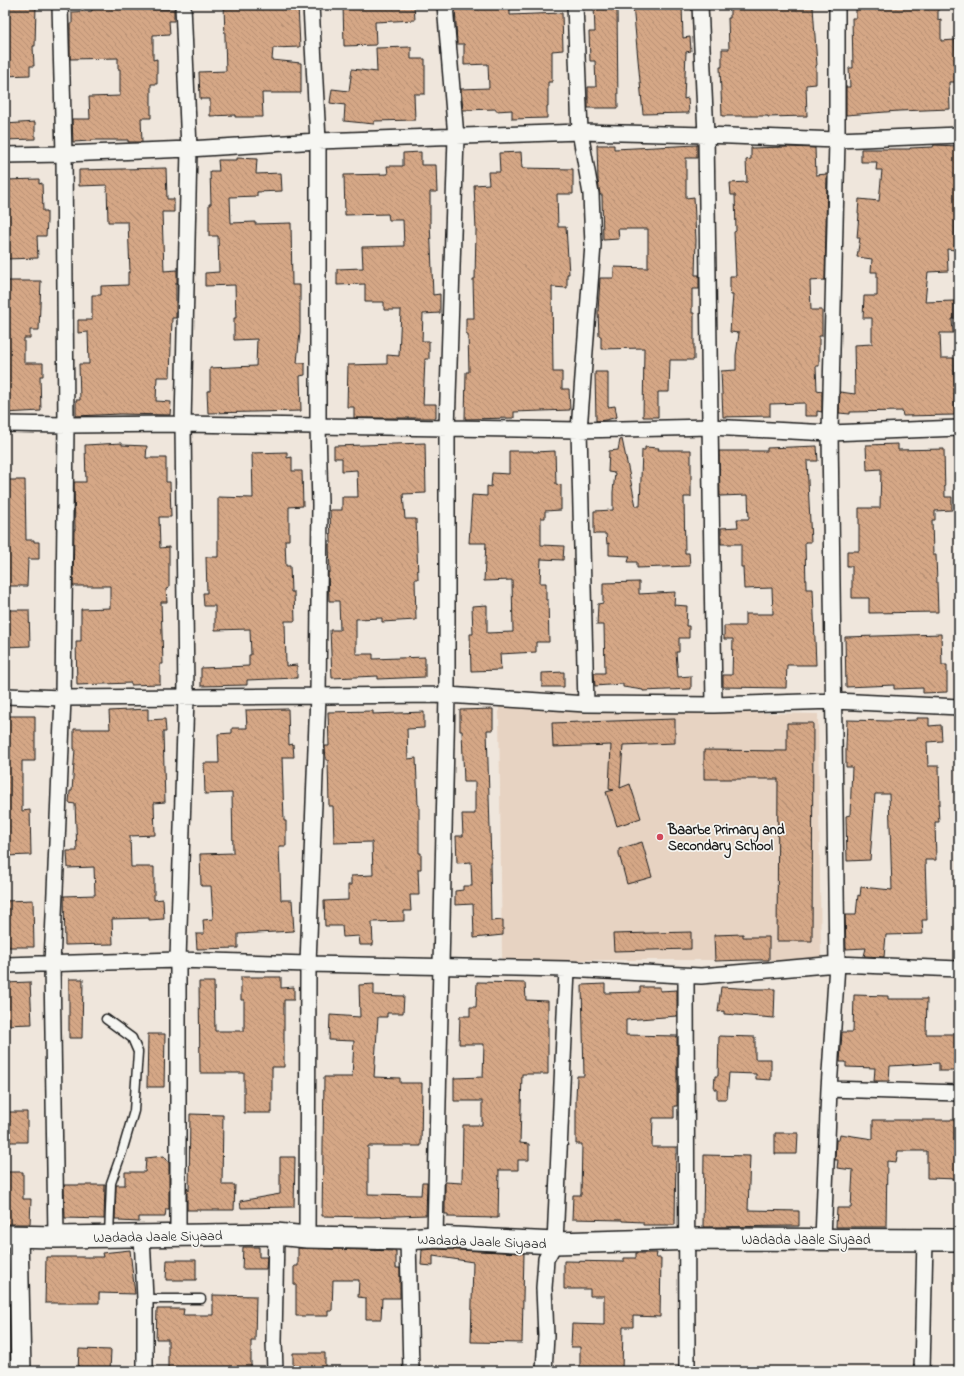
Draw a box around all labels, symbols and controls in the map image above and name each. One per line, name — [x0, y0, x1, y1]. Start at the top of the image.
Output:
place label: Baarbe Primary and Secondary School — [667, 820, 785, 859]
marker: Baarbe Primary and Secondary School — [655, 832, 665, 842]
street label: Wadada Jaale Siyaad — [93, 1226, 223, 1250]
street label: Wadada Jaale Siyaad — [417, 1230, 547, 1256]
street label: Wadada Jaale Siyaad — [741, 1230, 871, 1252]

